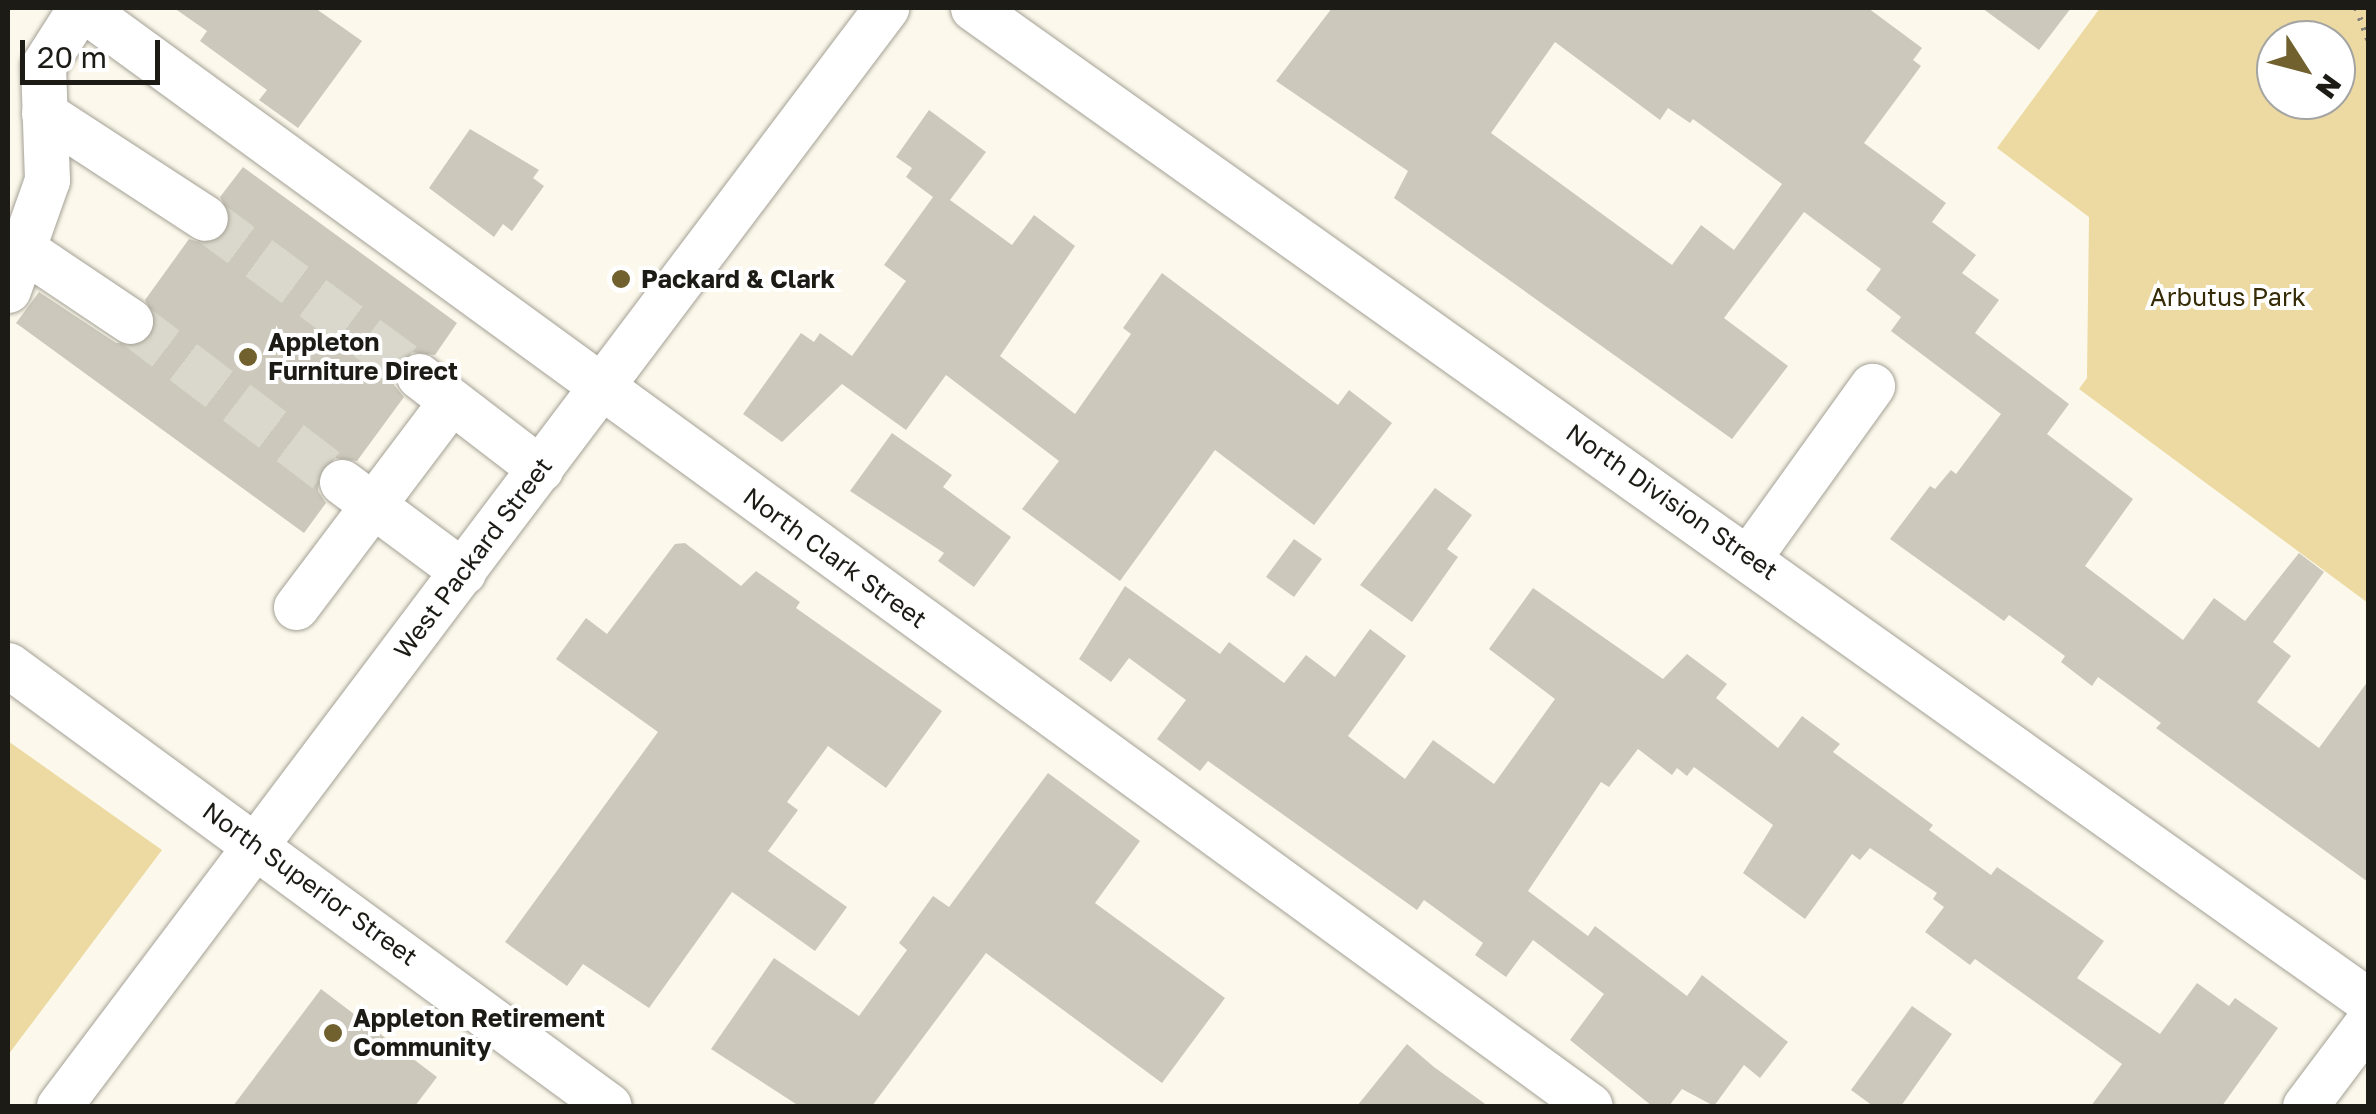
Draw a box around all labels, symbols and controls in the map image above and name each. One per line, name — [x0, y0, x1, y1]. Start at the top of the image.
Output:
scale bar — [25, 20, 165, 82]
north arrow — [2256, 20, 2356, 120]
text: 20 m — [37, 39, 107, 75]
text: N — [2309, 68, 2349, 105]
place label: Packard & Clark — [641, 264, 835, 294]
marker: Packard & Clark — [610, 268, 632, 290]
park label: Arbutus Park — [2150, 282, 2306, 312]
place label: Appleton Furniture Direct — [268, 328, 458, 387]
marker: Appleton Furniture Direct — [237, 346, 259, 368]
street label: North Division Street — [1560, 418, 1784, 586]
street label: West Packard Street — [388, 452, 558, 664]
street label: North Clark Street — [738, 481, 932, 635]
street label: North Superior Street — [197, 796, 423, 972]
place label: Appleton Retirement Community — [353, 1004, 605, 1063]
marker: Appleton Retirement Community — [322, 1022, 344, 1044]

